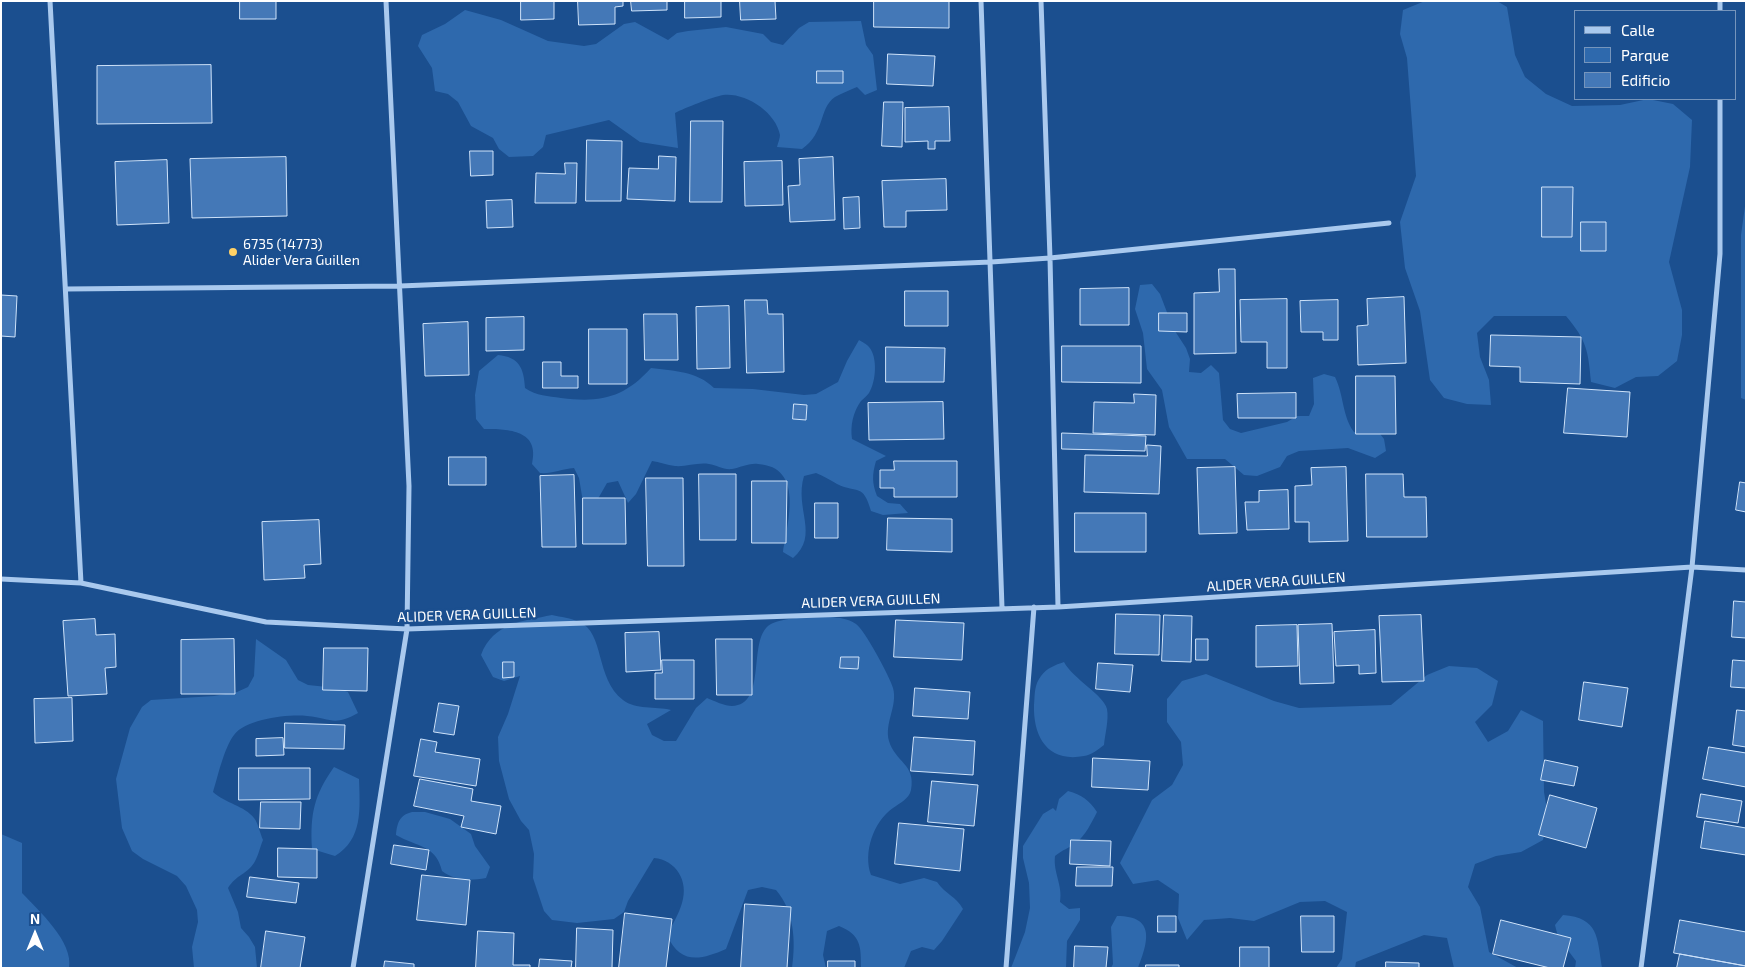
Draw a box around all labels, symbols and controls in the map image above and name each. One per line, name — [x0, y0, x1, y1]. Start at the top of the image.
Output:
legend — [1574, 10, 1737, 100]
text: Calle — [1621, 21, 1655, 39]
text: Parque — [1621, 46, 1669, 64]
text: Edificio — [1621, 71, 1670, 89]
place label: 6735 (14773) Alider Vera Guillen — [243, 236, 360, 268]
marker: 6735 (14773) Alider Vera Guillen — [227, 246, 239, 258]
street label: ALIDER VERA GUILLEN — [1206, 569, 1346, 595]
street label: ALIDER VERA GUILLEN — [801, 590, 941, 612]
street label: ALIDER VERA GUILLEN — [397, 604, 537, 626]
north arrow — [10, 909, 60, 959]
text: N — [30, 910, 40, 927]

